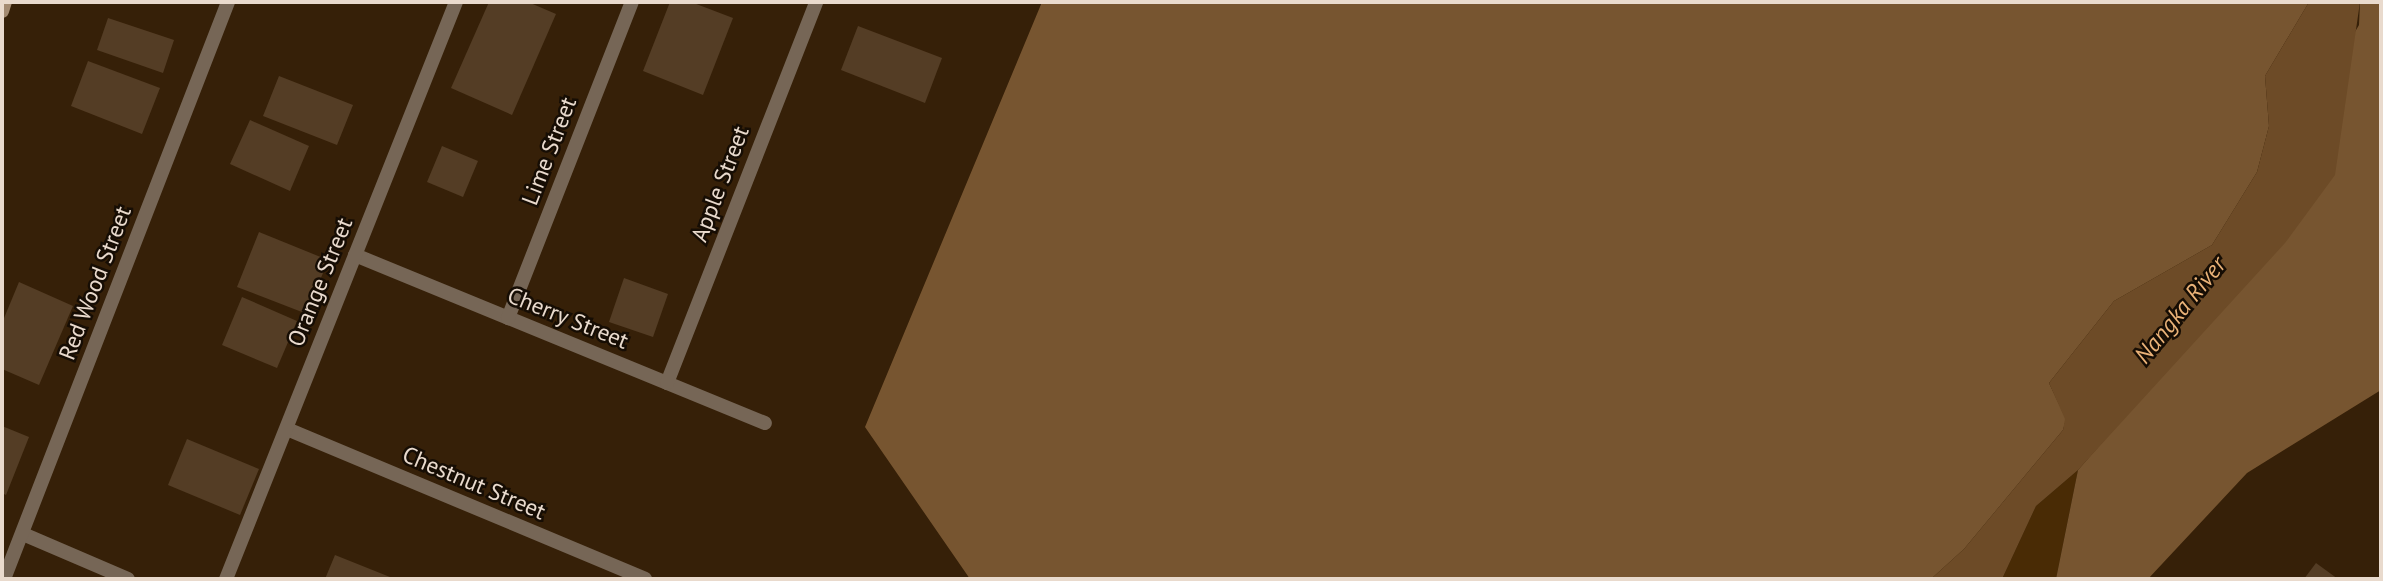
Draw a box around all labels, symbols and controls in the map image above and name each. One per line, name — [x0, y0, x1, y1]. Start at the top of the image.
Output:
street label: Lime Street — [516, 93, 582, 209]
street label: Apple Street — [685, 122, 755, 246]
street label: Red Wood Street — [53, 202, 137, 364]
street label: Orange Street — [282, 214, 358, 350]
water label: Nangka River — [2128, 251, 2232, 369]
street label: Cherry Street — [503, 281, 633, 355]
street label: Chestnut Street — [398, 440, 550, 526]

